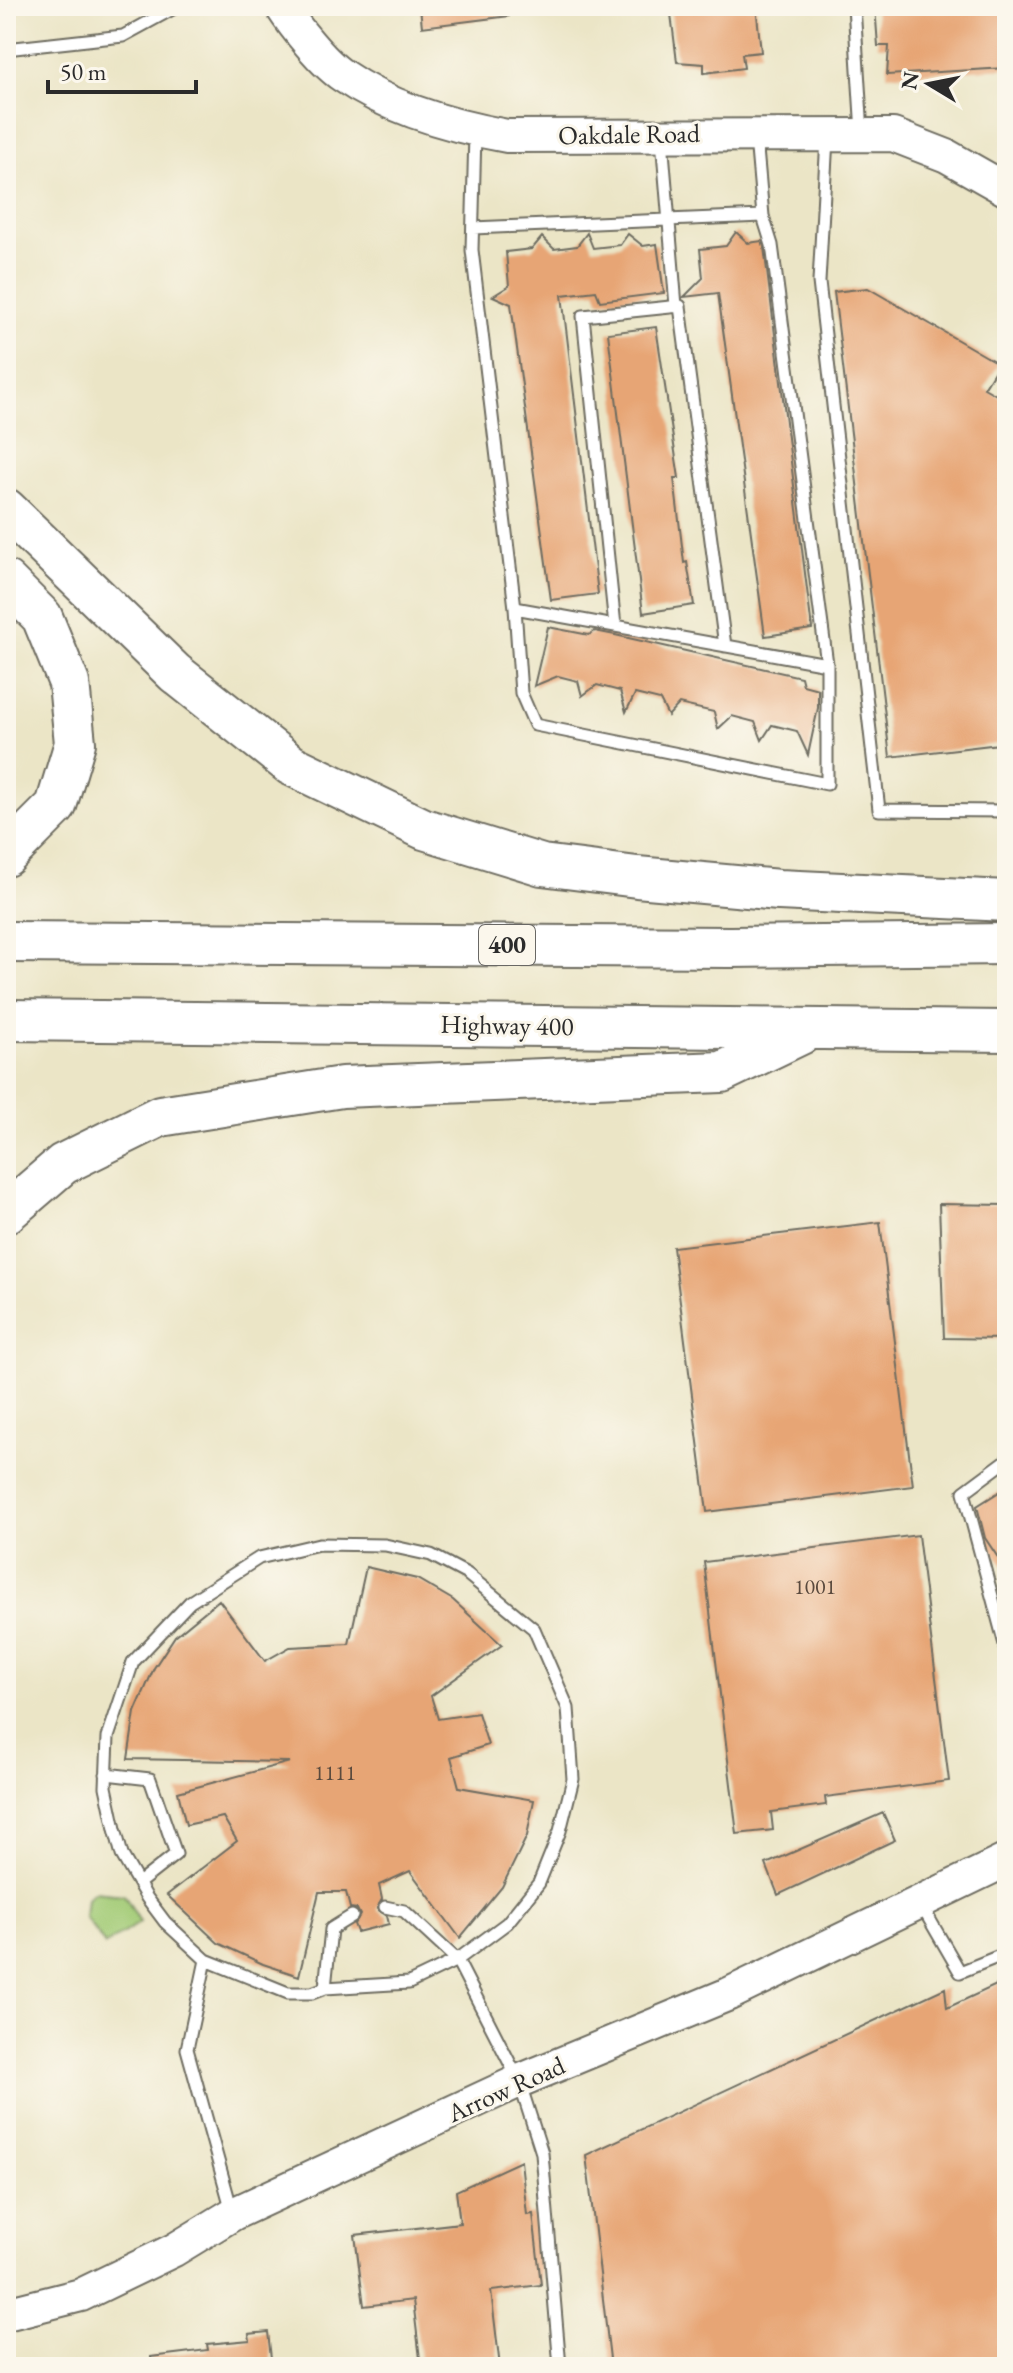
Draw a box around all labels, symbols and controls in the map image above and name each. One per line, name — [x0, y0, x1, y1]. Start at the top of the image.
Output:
scale bar — [48, 44, 196, 94]
north arrow — [889, 44, 969, 124]
text: 50 m — [60, 56, 107, 87]
text: N — [894, 69, 926, 92]
street label: Oakdale Road — [558, 116, 701, 152]
road number: 400 — [479, 925, 535, 965]
street label: Highway 400 — [440, 1007, 574, 1043]
house number: 1001 — [794, 1572, 836, 1601]
house number: 1111 — [314, 1758, 356, 1787]
street label: Arrow Road — [441, 2048, 571, 2130]

